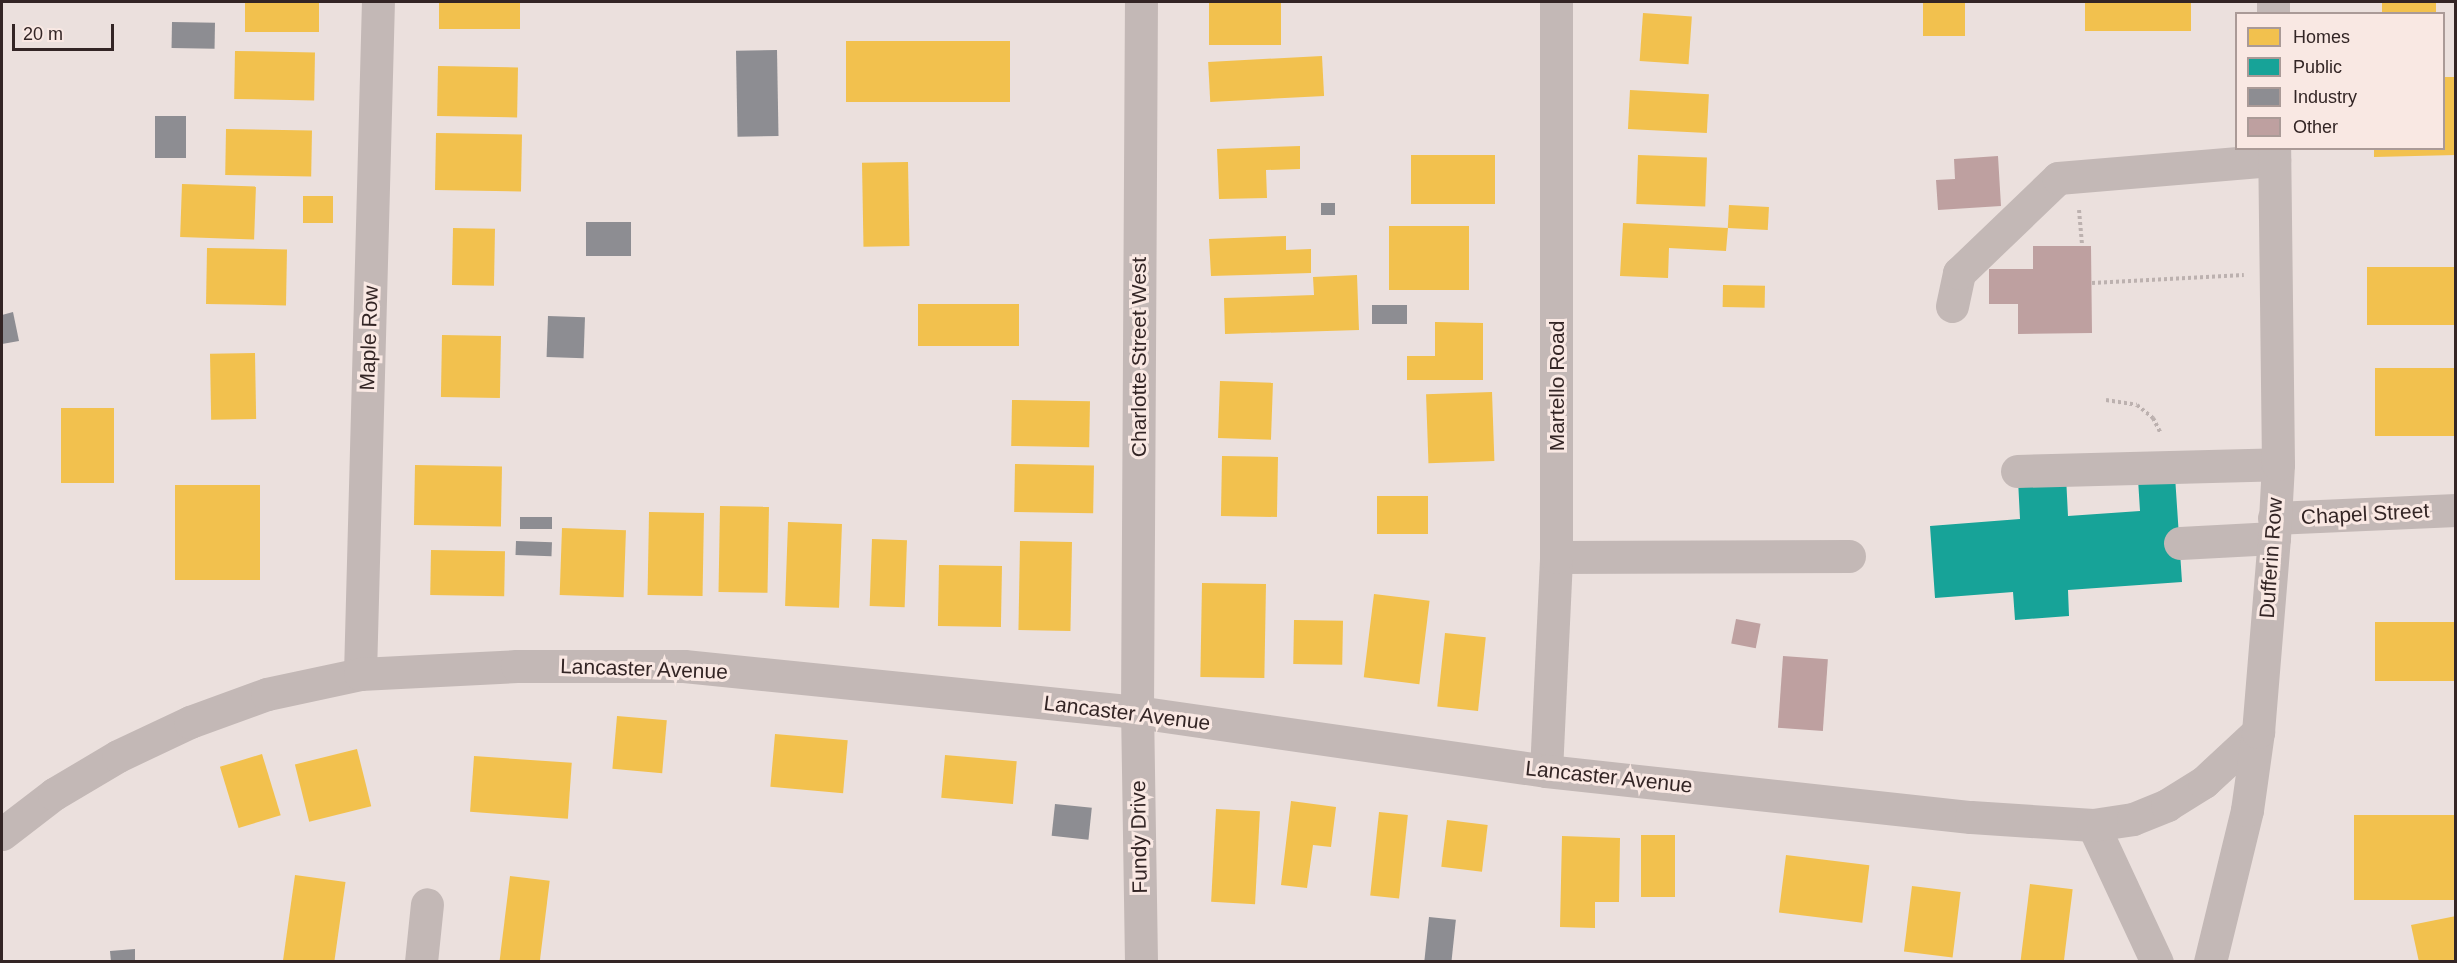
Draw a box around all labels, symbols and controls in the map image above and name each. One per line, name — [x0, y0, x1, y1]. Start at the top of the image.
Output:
scale bar — [15, 12, 117, 50]
legend — [2235, 12, 2445, 150]
text: 20 m — [23, 24, 63, 44]
text: Homes — [2293, 27, 2350, 47]
text: Public — [2293, 57, 2342, 77]
text: Industry — [2293, 87, 2357, 107]
text: Other — [2293, 117, 2338, 137]
street label: Charlotte Street West — [1126, 257, 1152, 457]
street label: Maple Row — [355, 285, 383, 391]
street label: Martello Road — [1544, 321, 1570, 451]
street label: Dufferin Row — [2254, 497, 2288, 619]
street label: Chapel Street — [2300, 498, 2430, 530]
street label: Lancaster Avenue — [559, 653, 729, 685]
street label: Lancaster Avenue — [1042, 690, 1212, 736]
street label: Lancaster Avenue — [1524, 756, 1694, 798]
street label: Fundy Drive — [1125, 780, 1153, 894]

